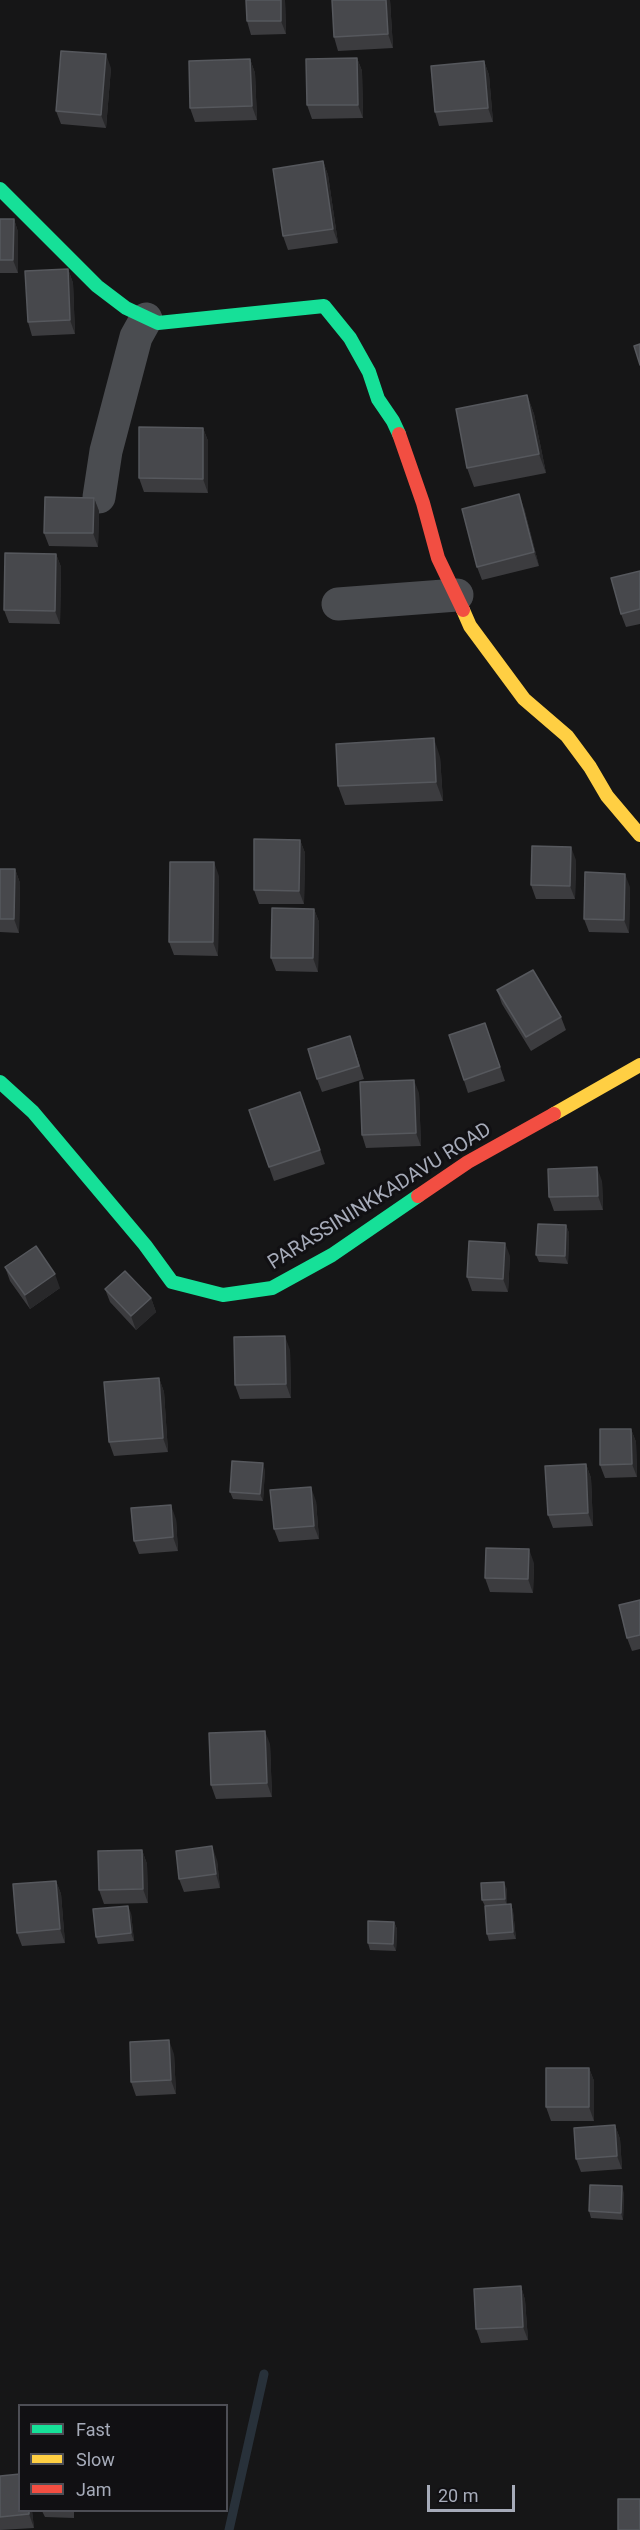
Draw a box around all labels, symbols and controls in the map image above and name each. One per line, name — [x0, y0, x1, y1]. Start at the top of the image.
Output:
street label: PARASSININKKADAVU ROAD — [264, 1118, 496, 1276]
legend — [18, 2404, 228, 2512]
text: Fast — [76, 2419, 111, 2440]
text: Slow — [76, 2449, 115, 2470]
scale bar — [430, 2473, 518, 2511]
text: Jam — [76, 2479, 112, 2500]
text: 20 m — [438, 2485, 478, 2506]

